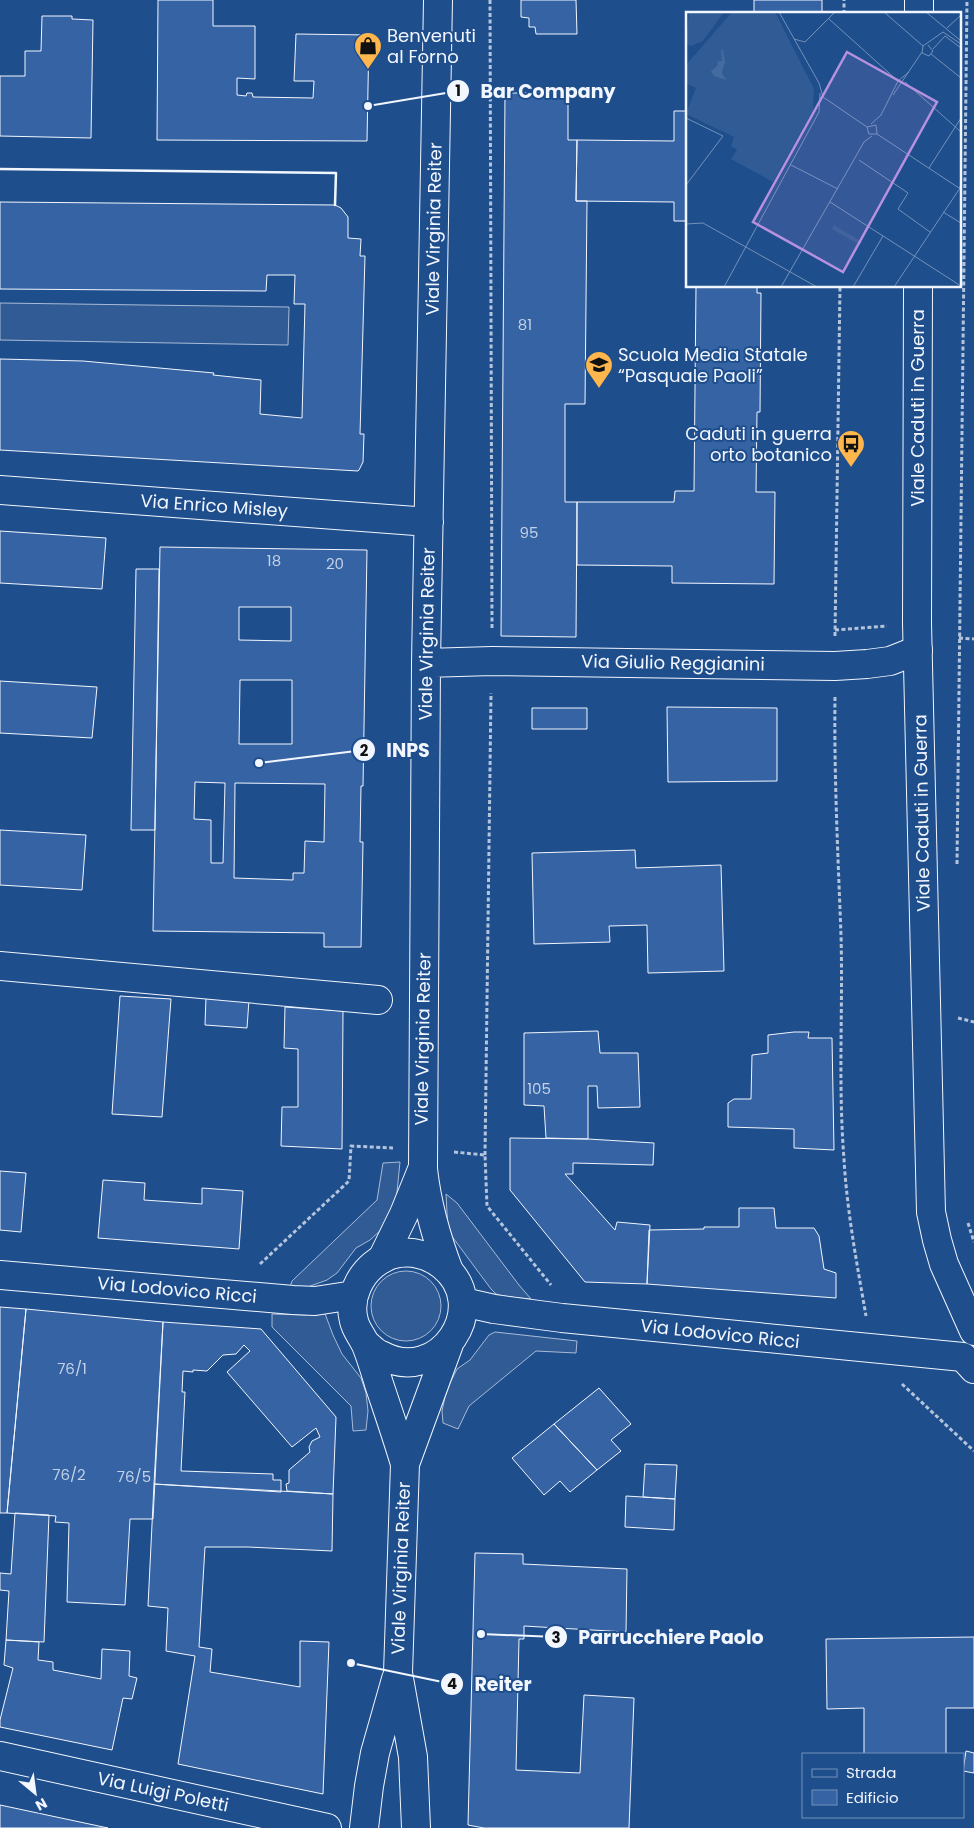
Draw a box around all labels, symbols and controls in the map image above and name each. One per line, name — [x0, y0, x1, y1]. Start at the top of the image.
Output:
inset map — [686, 12, 962, 288]
place label: Benvenuti al Forno — [387, 23, 476, 69]
shop icon: Benvenuti al Forno — [353, 31, 383, 70]
callout: Bar Company — [446, 74, 626, 108]
text: Bar Company — [481, 78, 616, 105]
text: 1 — [455, 80, 461, 101]
street label: Viale Virginia Reiter — [419, 142, 448, 316]
street label: Viale Caduti in Guerra — [905, 309, 930, 507]
house number: 81 — [518, 314, 532, 335]
place label: Scuola Media Statale “Pasquale Paoli” — [618, 342, 808, 388]
school or university icon: Scuola Media Statale “Pasquale Paoli” — [584, 350, 614, 389]
place label: Caduti in guerra orto botanico — [685, 421, 832, 467]
bus stop icon: Caduti in guerra orto botanico — [836, 429, 866, 468]
street label: Via Enrico Misley — [139, 488, 289, 523]
house number: 95 — [520, 522, 538, 543]
street label: Viale Virginia Reiter — [412, 547, 441, 721]
house number: 18 — [267, 550, 281, 571]
house number: 20 — [326, 553, 344, 574]
street label: Via Giulio Reggianini — [581, 648, 765, 677]
street label: Viale Caduti in Guerra — [907, 714, 936, 912]
callout: INPS — [351, 733, 440, 767]
text: INPS — [386, 737, 430, 764]
text: 2 — [360, 740, 369, 761]
street label: Viale Virginia Reiter — [408, 952, 437, 1126]
house number: 105 — [527, 1078, 551, 1099]
street label: Via Lodovico Ricci — [96, 1270, 258, 1309]
street label: Via Lodovico Ricci — [639, 1313, 801, 1354]
house number: 76/1 — [57, 1358, 87, 1379]
house number: 76/2 — [52, 1464, 86, 1485]
house number: 76/5 — [117, 1466, 151, 1487]
street label: Viale Virginia Reiter — [385, 1481, 416, 1655]
callout: Parrucchiere Paolo — [543, 1620, 774, 1654]
text: Parrucchiere Paolo — [578, 1624, 764, 1651]
text: 3 — [551, 1627, 561, 1648]
callout: Reiter — [439, 1667, 541, 1701]
text: Reiter — [474, 1671, 532, 1698]
text: 4 — [447, 1673, 457, 1694]
legend — [802, 1753, 964, 1818]
text: Strada — [846, 1762, 896, 1783]
street label: Via Luigi Poletti — [95, 1765, 231, 1818]
north arrow — [10, 1768, 60, 1818]
text: Edificio — [846, 1787, 899, 1808]
text: N — [32, 1793, 51, 1816]

